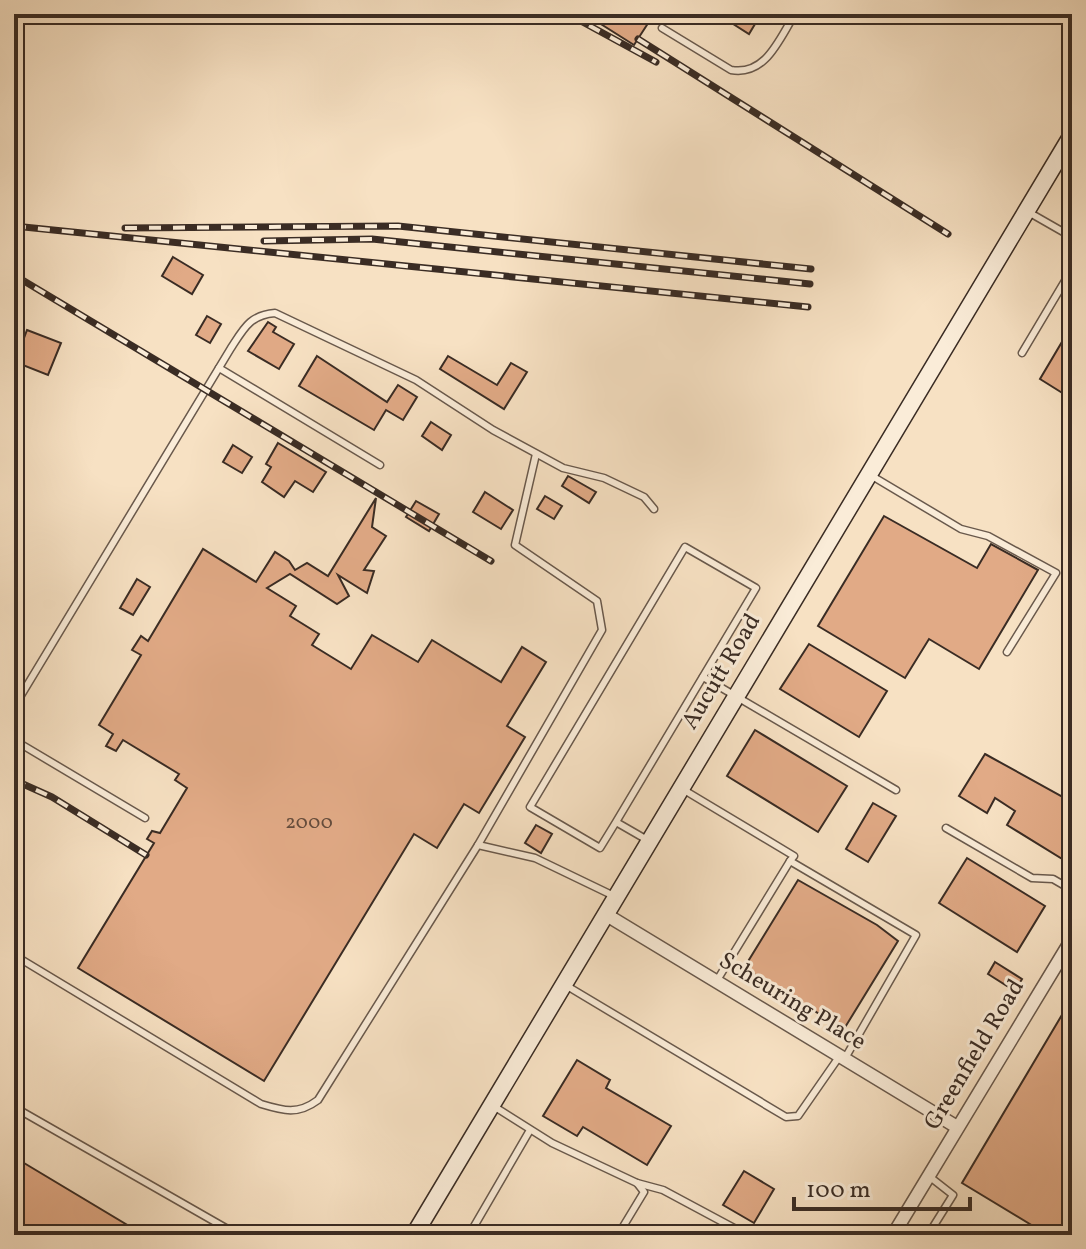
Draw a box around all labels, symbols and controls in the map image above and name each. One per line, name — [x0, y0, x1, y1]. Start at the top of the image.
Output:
street label: Aucutt Road — [674, 608, 770, 736]
house number: 2000 — [285, 809, 333, 837]
street label: Scheuring Place — [712, 945, 872, 1059]
street label: Greenfield Road — [916, 973, 1034, 1137]
scale bar — [794, 1161, 970, 1211]
text: 100 m — [806, 1174, 871, 1208]

